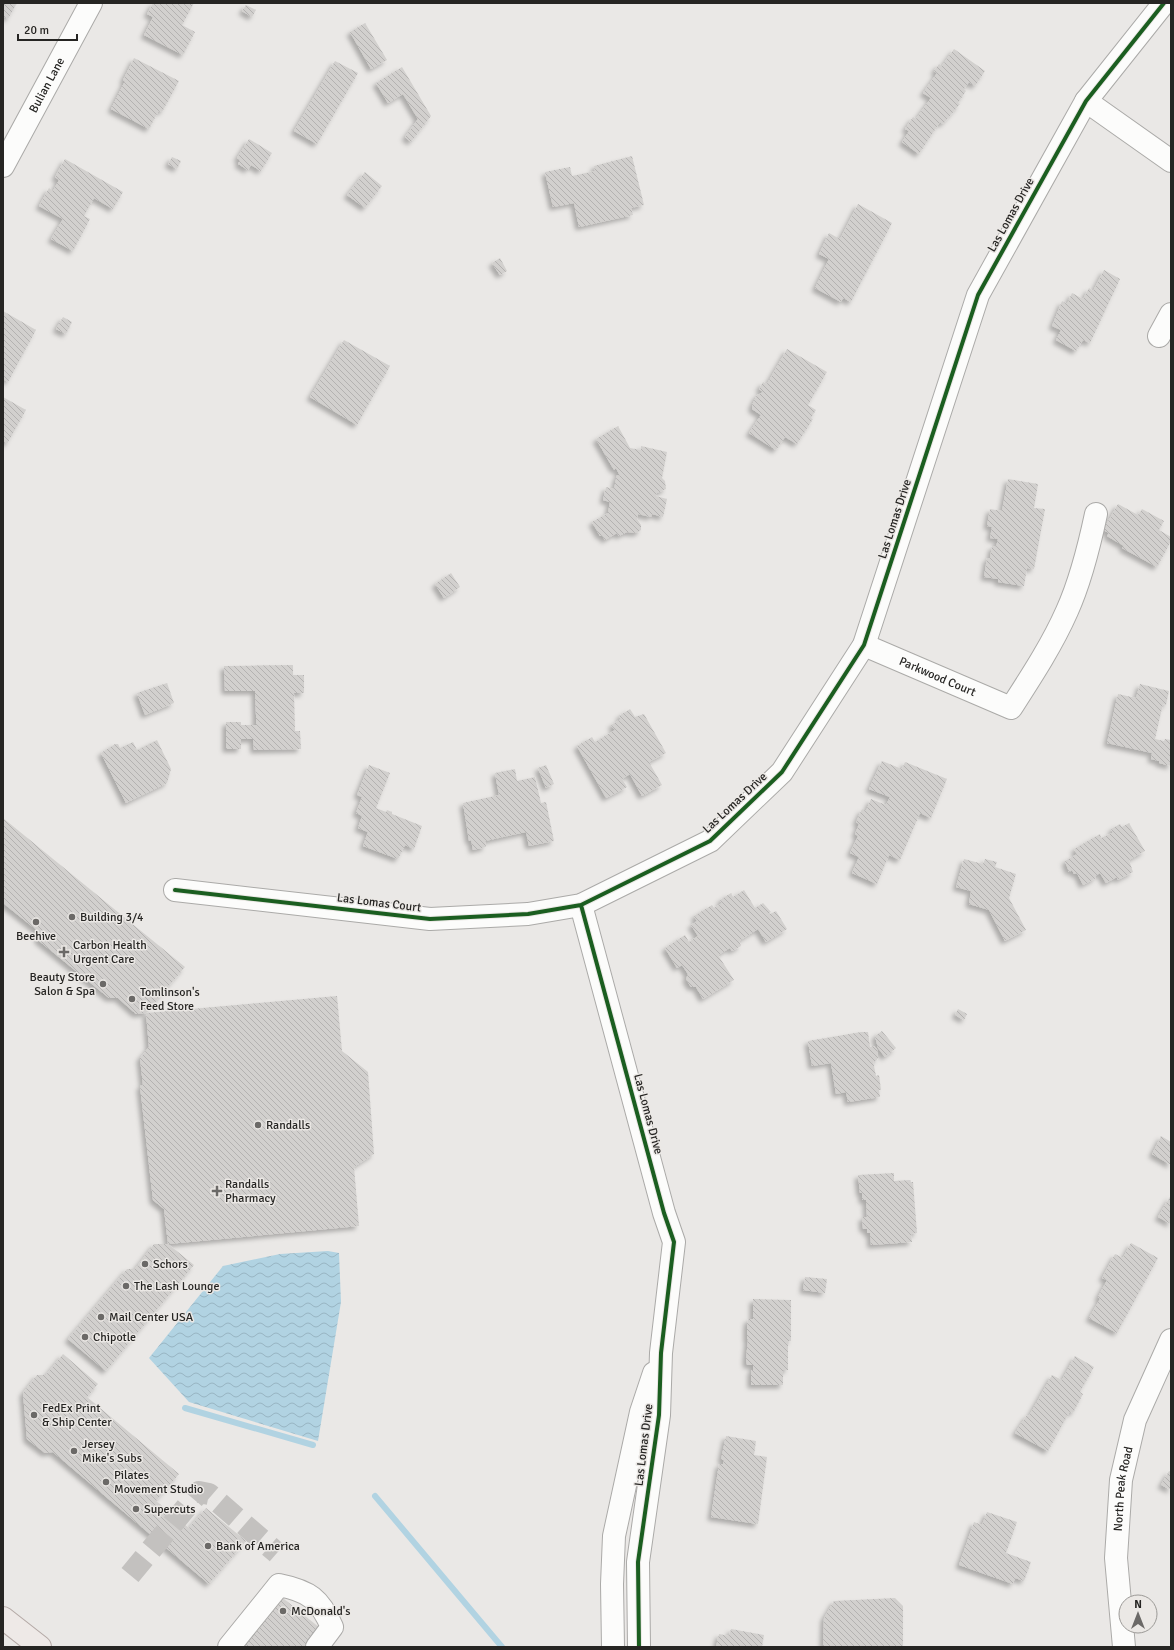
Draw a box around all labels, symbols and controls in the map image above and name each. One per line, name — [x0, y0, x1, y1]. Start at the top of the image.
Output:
scale bar — [18, 16, 77, 42]
text: 20 m — [24, 23, 49, 38]
street label: Bulian Lane — [26, 55, 68, 115]
street label: Las Lomas Drive — [984, 175, 1038, 255]
street label: Las Lomas Drive — [875, 477, 915, 561]
street label: Parkwood Court — [897, 653, 978, 700]
street label: Las Lomas Drive — [700, 769, 770, 837]
street label: Las Lomas Court — [336, 890, 422, 916]
place label: Building 3/4 — [80, 910, 144, 925]
marker: Building 3/4 — [67, 912, 77, 922]
marker: Beehive — [31, 917, 41, 927]
place label: Beehive — [16, 929, 56, 944]
place label: Carbon Health Urgent Care — [73, 938, 147, 967]
marker: Carbon Health Urgent Care — [58, 946, 70, 958]
place label: Beauty Store Salon & Spa — [29, 970, 95, 999]
marker: Beauty Store Salon & Spa — [98, 979, 108, 989]
place label: Tomlinson's Feed Store — [140, 985, 200, 1014]
marker: Tomlinson's Feed Store — [127, 994, 137, 1004]
street label: Las Lomas Drive — [630, 1072, 666, 1156]
place label: Randalls — [266, 1118, 310, 1133]
marker: Randalls — [253, 1120, 263, 1130]
place label: Randalls Pharmacy — [225, 1177, 276, 1206]
marker: Randalls Pharmacy — [212, 1186, 222, 1196]
place label: Schors — [153, 1257, 188, 1272]
marker: Schors — [140, 1259, 150, 1269]
place label: The Lash Lounge — [134, 1279, 219, 1294]
marker: The Lash Lounge — [121, 1281, 131, 1291]
place label: Mail Center USA — [109, 1310, 194, 1325]
marker: Mail Center USA — [96, 1312, 106, 1322]
place label: Chipotle — [93, 1330, 136, 1345]
marker: Chipotle — [80, 1332, 90, 1342]
place label: FedEx Print & Ship Center — [42, 1401, 112, 1430]
street label: Las Lomas Drive — [632, 1403, 656, 1487]
marker: FedEx Print & Ship Center — [29, 1410, 39, 1420]
place label: Jersey Mike's Subs — [82, 1437, 142, 1466]
street label: North Peak Road — [1110, 1445, 1136, 1532]
marker: Jersey Mike's Subs — [69, 1446, 79, 1456]
place label: Pilates Movement Studio — [114, 1468, 203, 1497]
marker: Pilates Movement Studio — [101, 1477, 111, 1487]
place label: Supercuts — [144, 1502, 195, 1517]
marker: Supercuts — [131, 1504, 141, 1514]
place label: Bank of America — [216, 1539, 300, 1554]
marker: Bank of America — [203, 1541, 213, 1551]
north arrow — [1118, 1594, 1158, 1634]
text: N — [1134, 1598, 1142, 1611]
place label: McDonald's — [291, 1604, 351, 1619]
marker: McDonald's — [278, 1606, 288, 1616]

